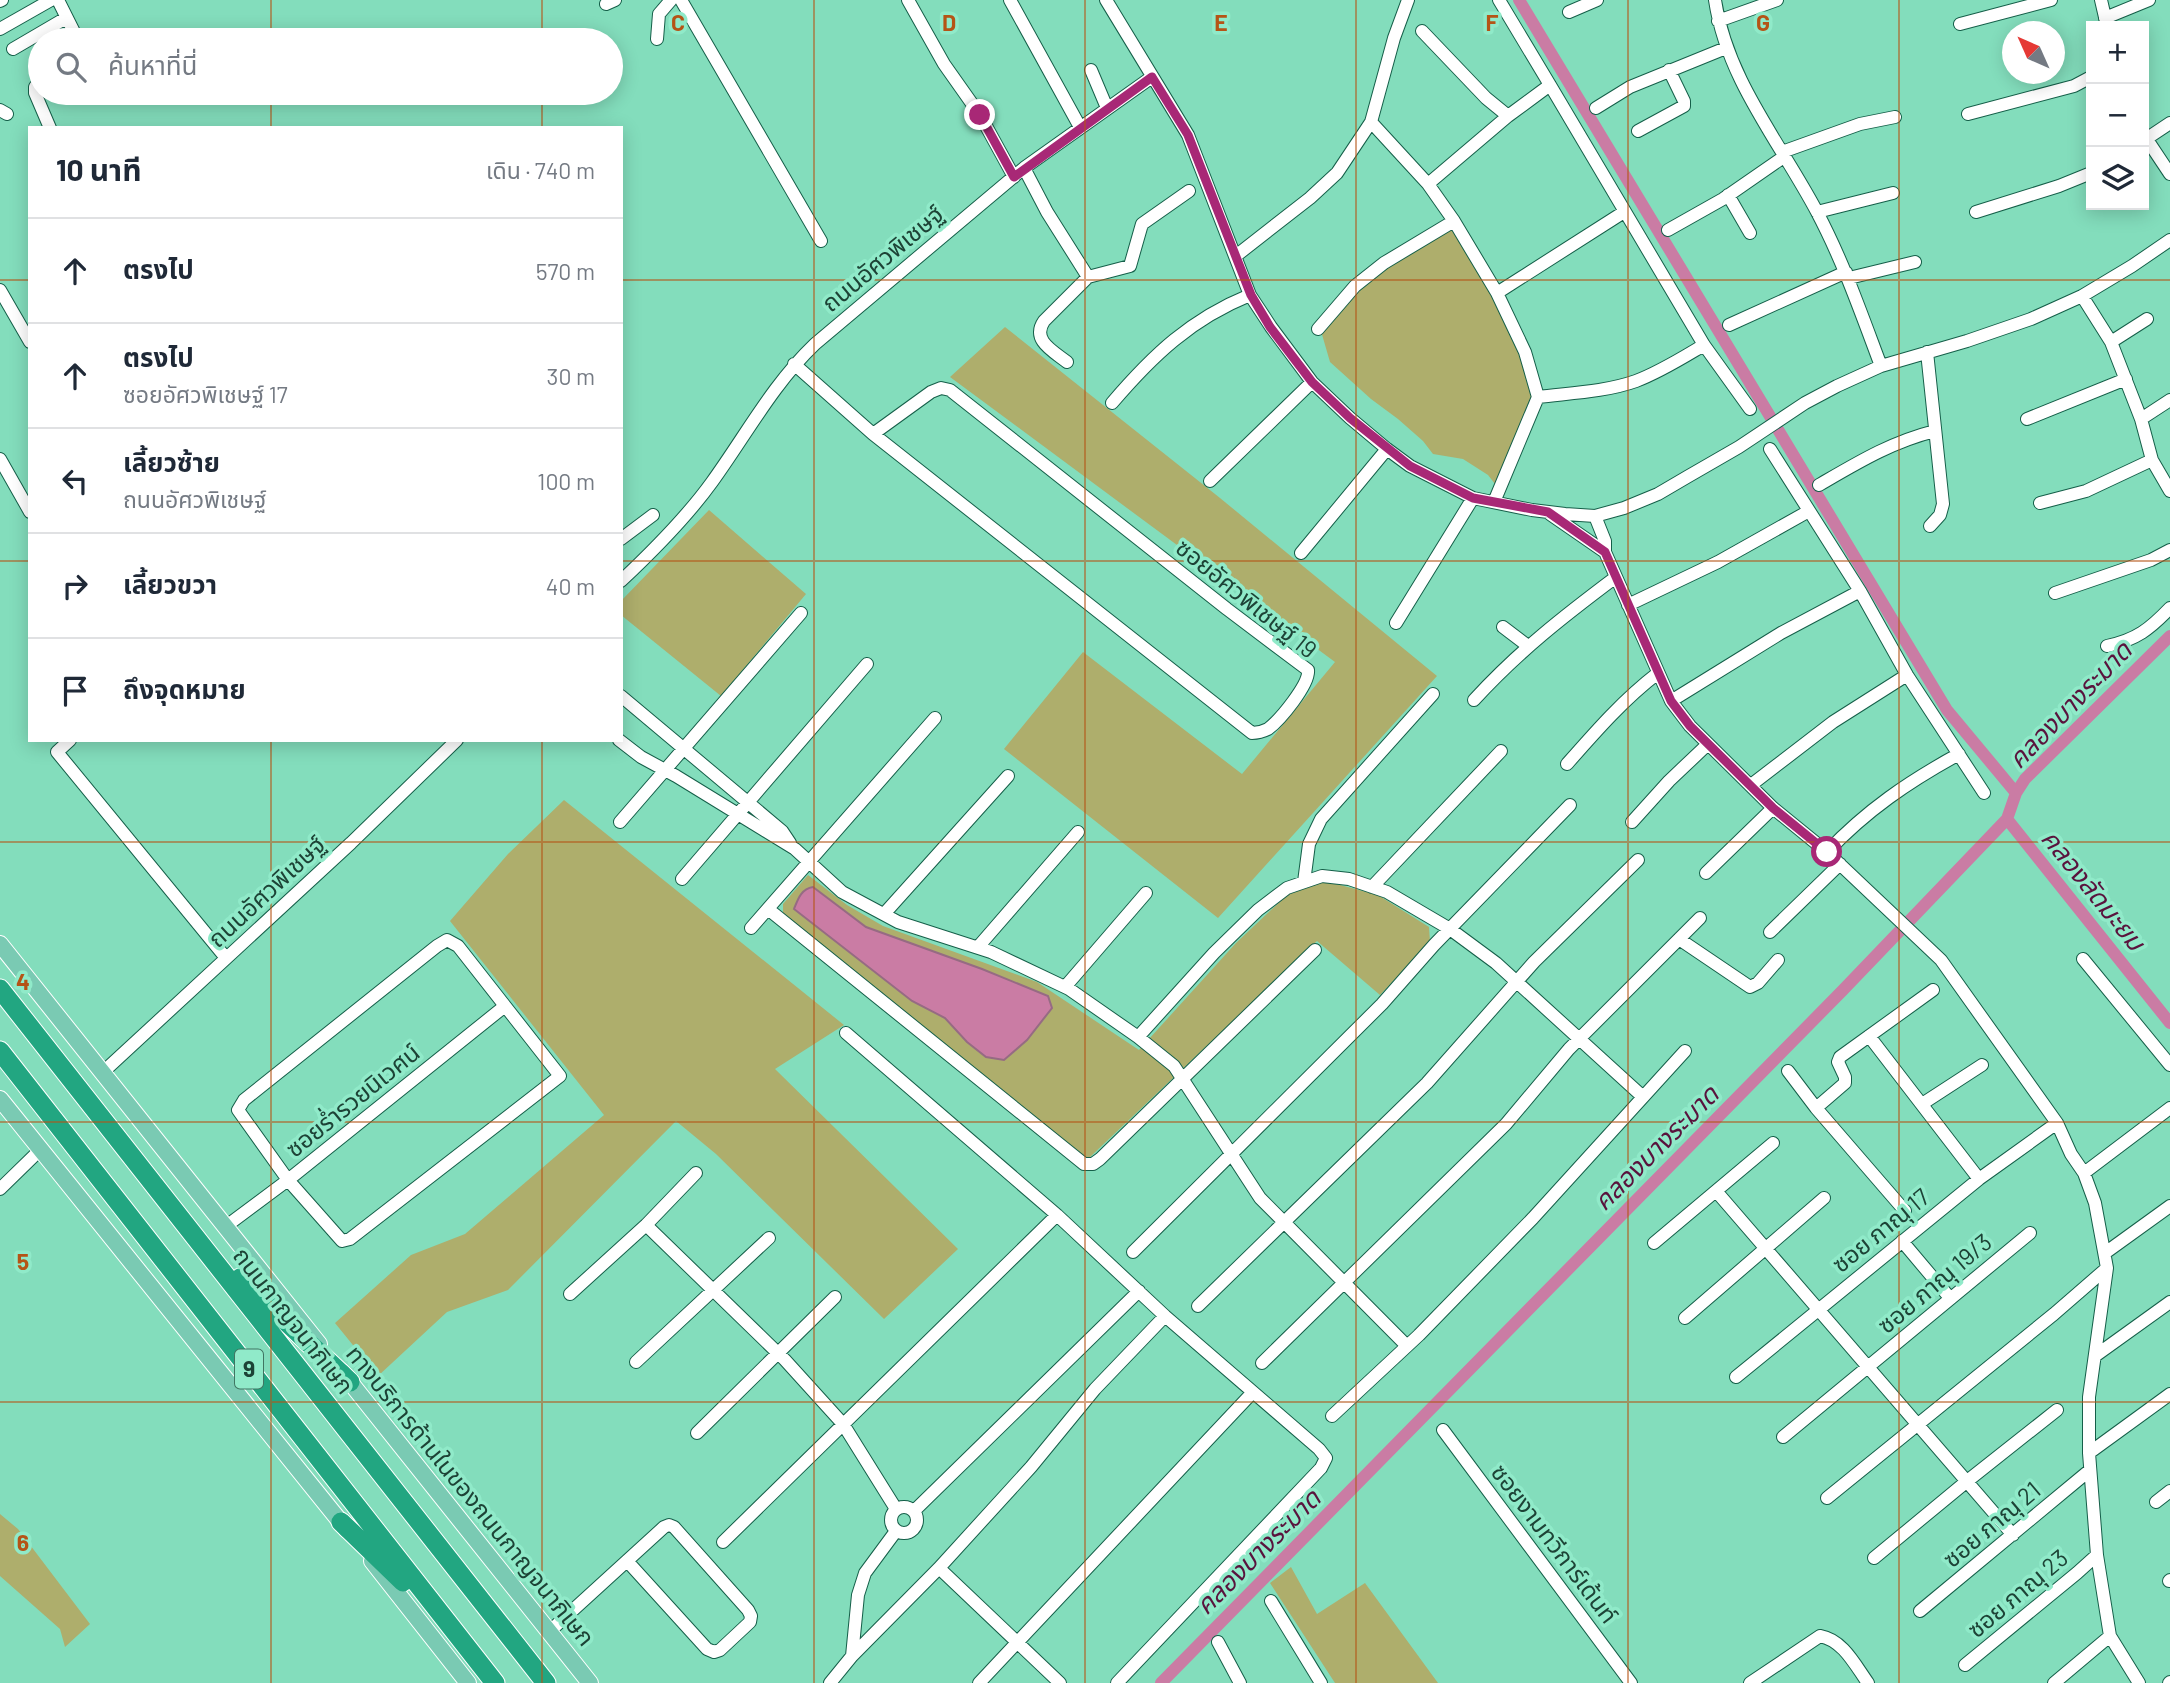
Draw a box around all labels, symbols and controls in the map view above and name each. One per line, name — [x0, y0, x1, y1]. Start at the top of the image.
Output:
text: C — [671, 8, 685, 36]
text: D — [942, 8, 956, 36]
text: E — [1214, 8, 1228, 36]
text: F — [1486, 8, 1499, 36]
text: G — [1756, 8, 1770, 36]
north arrow — [2002, 21, 2065, 84]
map controls — [2086, 21, 2149, 210]
button: + — [2086, 21, 2149, 84]
search box — [28, 28, 623, 105]
icon: search — [52, 48, 90, 86]
text: ค้นหาที่นี่ — [108, 49, 198, 80]
button: − — [2086, 84, 2149, 147]
route end — [964, 99, 995, 130]
button: layers — [2086, 147, 2149, 210]
text: 10 นาที — [56, 151, 141, 187]
text: เดิน · 740 m — [486, 156, 595, 184]
street label: ถนนอัศวพิเชษฐ์ — [815, 199, 949, 317]
icon: ahead — [56, 252, 94, 290]
text: ตรงไป — [123, 253, 194, 284]
text: 570 m — [536, 257, 595, 285]
text: ตรงไป — [123, 341, 194, 372]
icon: ahead — [56, 357, 94, 395]
text: 30 m — [547, 362, 595, 390]
text: ซอยอัศวพิเชษฐ์ 17 — [123, 380, 288, 408]
text: เลี้ยวซ้าย — [123, 446, 220, 477]
icon: left — [56, 462, 94, 500]
text: 100 m — [537, 467, 595, 495]
text: ถนนอัศวพิเชษฐ์ — [123, 485, 266, 513]
street label: ซอยอัศวพิเชษฐ์ 19 — [1171, 532, 1323, 664]
icon: right — [56, 567, 94, 605]
text: เลี้ยวขวา — [123, 568, 217, 599]
text: 40 m — [546, 572, 595, 600]
water label: คลองบางระมาด — [2001, 634, 2138, 774]
icon: arrive — [56, 672, 94, 710]
text: ถึงจุดหมาย — [123, 673, 246, 704]
water label: คลองลัดมะยม — [2036, 822, 2154, 957]
street label: ถนนอัศวพิเชษฐ์ — [201, 829, 331, 953]
route start — [1811, 836, 1842, 867]
text: 4 — [16, 967, 30, 995]
street label: ซอยร่ำรวยนิเวศน์ — [279, 1036, 425, 1163]
water label: คลองบางระมาด — [1586, 1077, 1725, 1216]
street label: ซอย ภาณุ 17 — [1826, 1182, 1936, 1279]
street label: ซอย ภาณุ 19/3 — [1871, 1227, 1998, 1340]
street label: ถนนกาญจนาภิเษก — [228, 1241, 360, 1399]
text: 5 — [17, 1247, 29, 1275]
street label: ทางบริการด้านในของถนนกาญจนาภิเษก — [341, 1339, 601, 1651]
road number: 9 — [235, 1350, 263, 1388]
street label: ซอยงามทวีการ์เด้นท์ — [1486, 1458, 1625, 1628]
street label: ซอย ภาณุ 21 — [1937, 1475, 2047, 1574]
water label: คลองบางระมาด — [1188, 1481, 1327, 1620]
text: 6 — [17, 1528, 29, 1556]
street label: ซอย ภาณุ 23 — [1961, 1543, 2074, 1645]

